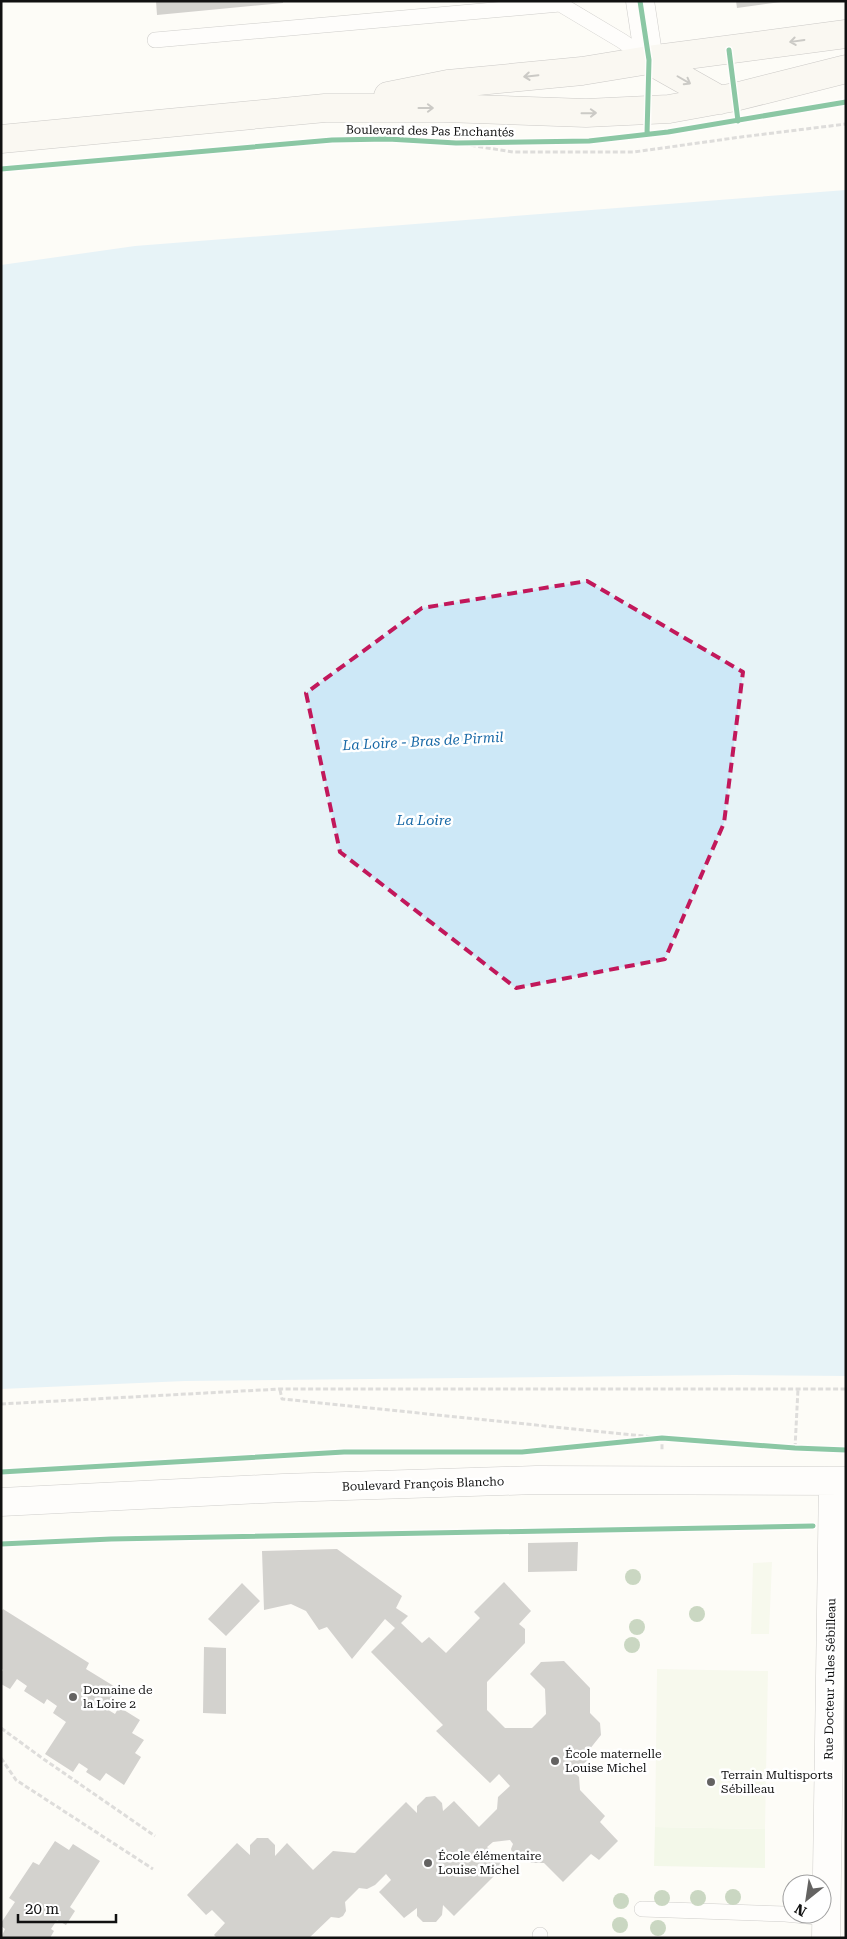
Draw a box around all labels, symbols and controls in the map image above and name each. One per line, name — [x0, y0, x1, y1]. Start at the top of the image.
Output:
one-way arrow — [790, 36, 806, 46]
one-way arrow — [524, 71, 540, 81]
one-way arrow — [677, 76, 691, 86]
one-way arrow — [418, 103, 434, 113]
one-way arrow — [580, 108, 596, 117]
street label: Boulevard des Pas Enchantés — [346, 123, 515, 139]
water label: La Loire - Bras de Pirmil — [341, 729, 504, 753]
water label: La Loire — [396, 812, 451, 828]
street label: Boulevard François Blancho — [342, 1474, 504, 1494]
street label: Rue Docteur Jules Sébilleau — [822, 1598, 838, 1760]
place label: Domaine de la Loire 2 — [83, 1683, 153, 1711]
marker: Domaine de la Loire 2 — [67, 1691, 79, 1703]
place label: École maternelle Louise Michel — [565, 1747, 662, 1775]
marker: École maternelle Louise Michel — [549, 1755, 561, 1767]
place label: Terrain Multisports Sébilleau — [721, 1768, 833, 1796]
marker: Terrain Multisports Sébilleau — [705, 1776, 717, 1788]
place label: École élémentaire Louise Michel — [438, 1849, 542, 1877]
marker: École élémentaire Louise Michel — [422, 1857, 434, 1869]
north arrow — [782, 1874, 832, 1924]
scale bar — [18, 1892, 115, 1924]
text: 20 m — [25, 1900, 60, 1918]
text: N — [792, 1901, 809, 1920]

